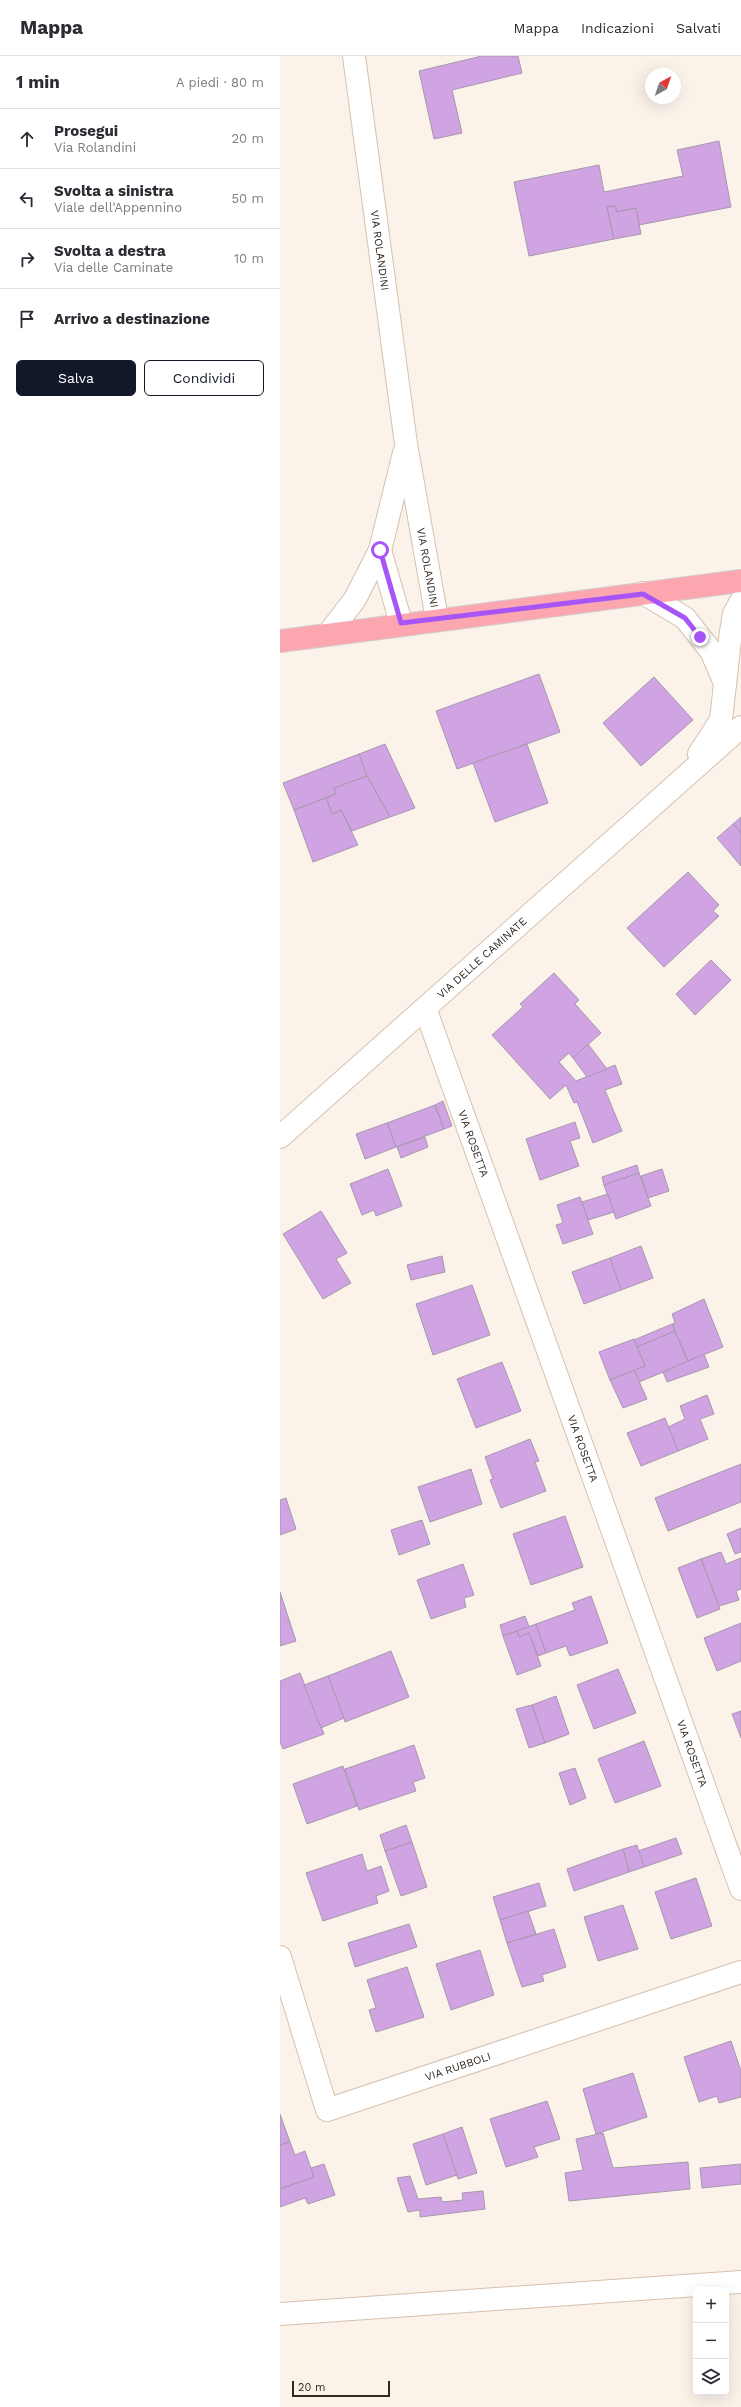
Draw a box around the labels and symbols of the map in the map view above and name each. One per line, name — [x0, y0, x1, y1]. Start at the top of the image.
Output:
north arrow — [645, 68, 681, 104]
street label: VIA ROLANDINI — [368, 209, 392, 291]
street label: VIA ROLANDINI — [414, 527, 441, 609]
route start — [371, 541, 389, 559]
route end — [691, 628, 709, 646]
street label: VIA DELLE CAMINATE — [434, 914, 529, 1001]
street label: VIA ROSETTA — [456, 1108, 492, 1179]
street label: VIA ROSETTA — [565, 1413, 601, 1484]
street label: VIA ROSETTA — [674, 1718, 710, 1789]
street label: VIA RUBBOLI — [423, 2049, 492, 2083]
scale bar — [292, 2379, 390, 2398]

